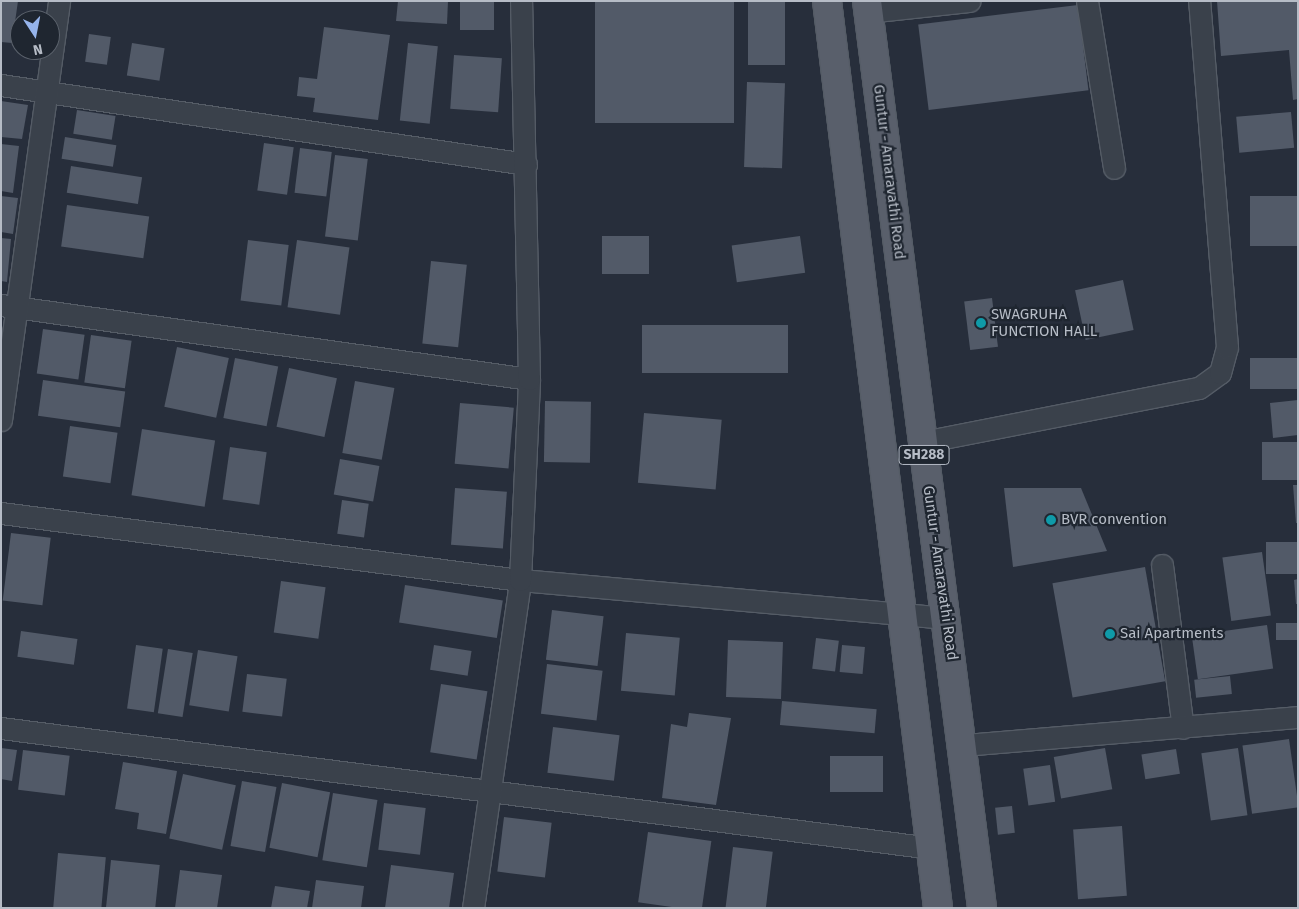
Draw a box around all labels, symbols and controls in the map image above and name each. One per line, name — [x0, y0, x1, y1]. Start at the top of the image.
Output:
north arrow — [10, 10, 60, 60]
text: N — [32, 40, 44, 58]
street label: Guntur - Amaravathi Road — [869, 84, 909, 260]
place label: SWAGRUHA FUNCTION HALL — [991, 305, 1097, 340]
marker: SWAGRUHA FUNCTION HALL — [975, 317, 987, 329]
road number: SH288 — [898, 444, 950, 466]
street label: Guntur - Amaravathi Road — [919, 485, 961, 661]
place label: BVR convention — [1061, 511, 1167, 529]
marker: BVR convention — [1045, 514, 1057, 526]
place label: Sai Apartments — [1120, 625, 1223, 643]
marker: Sai Apartments — [1104, 628, 1116, 640]

